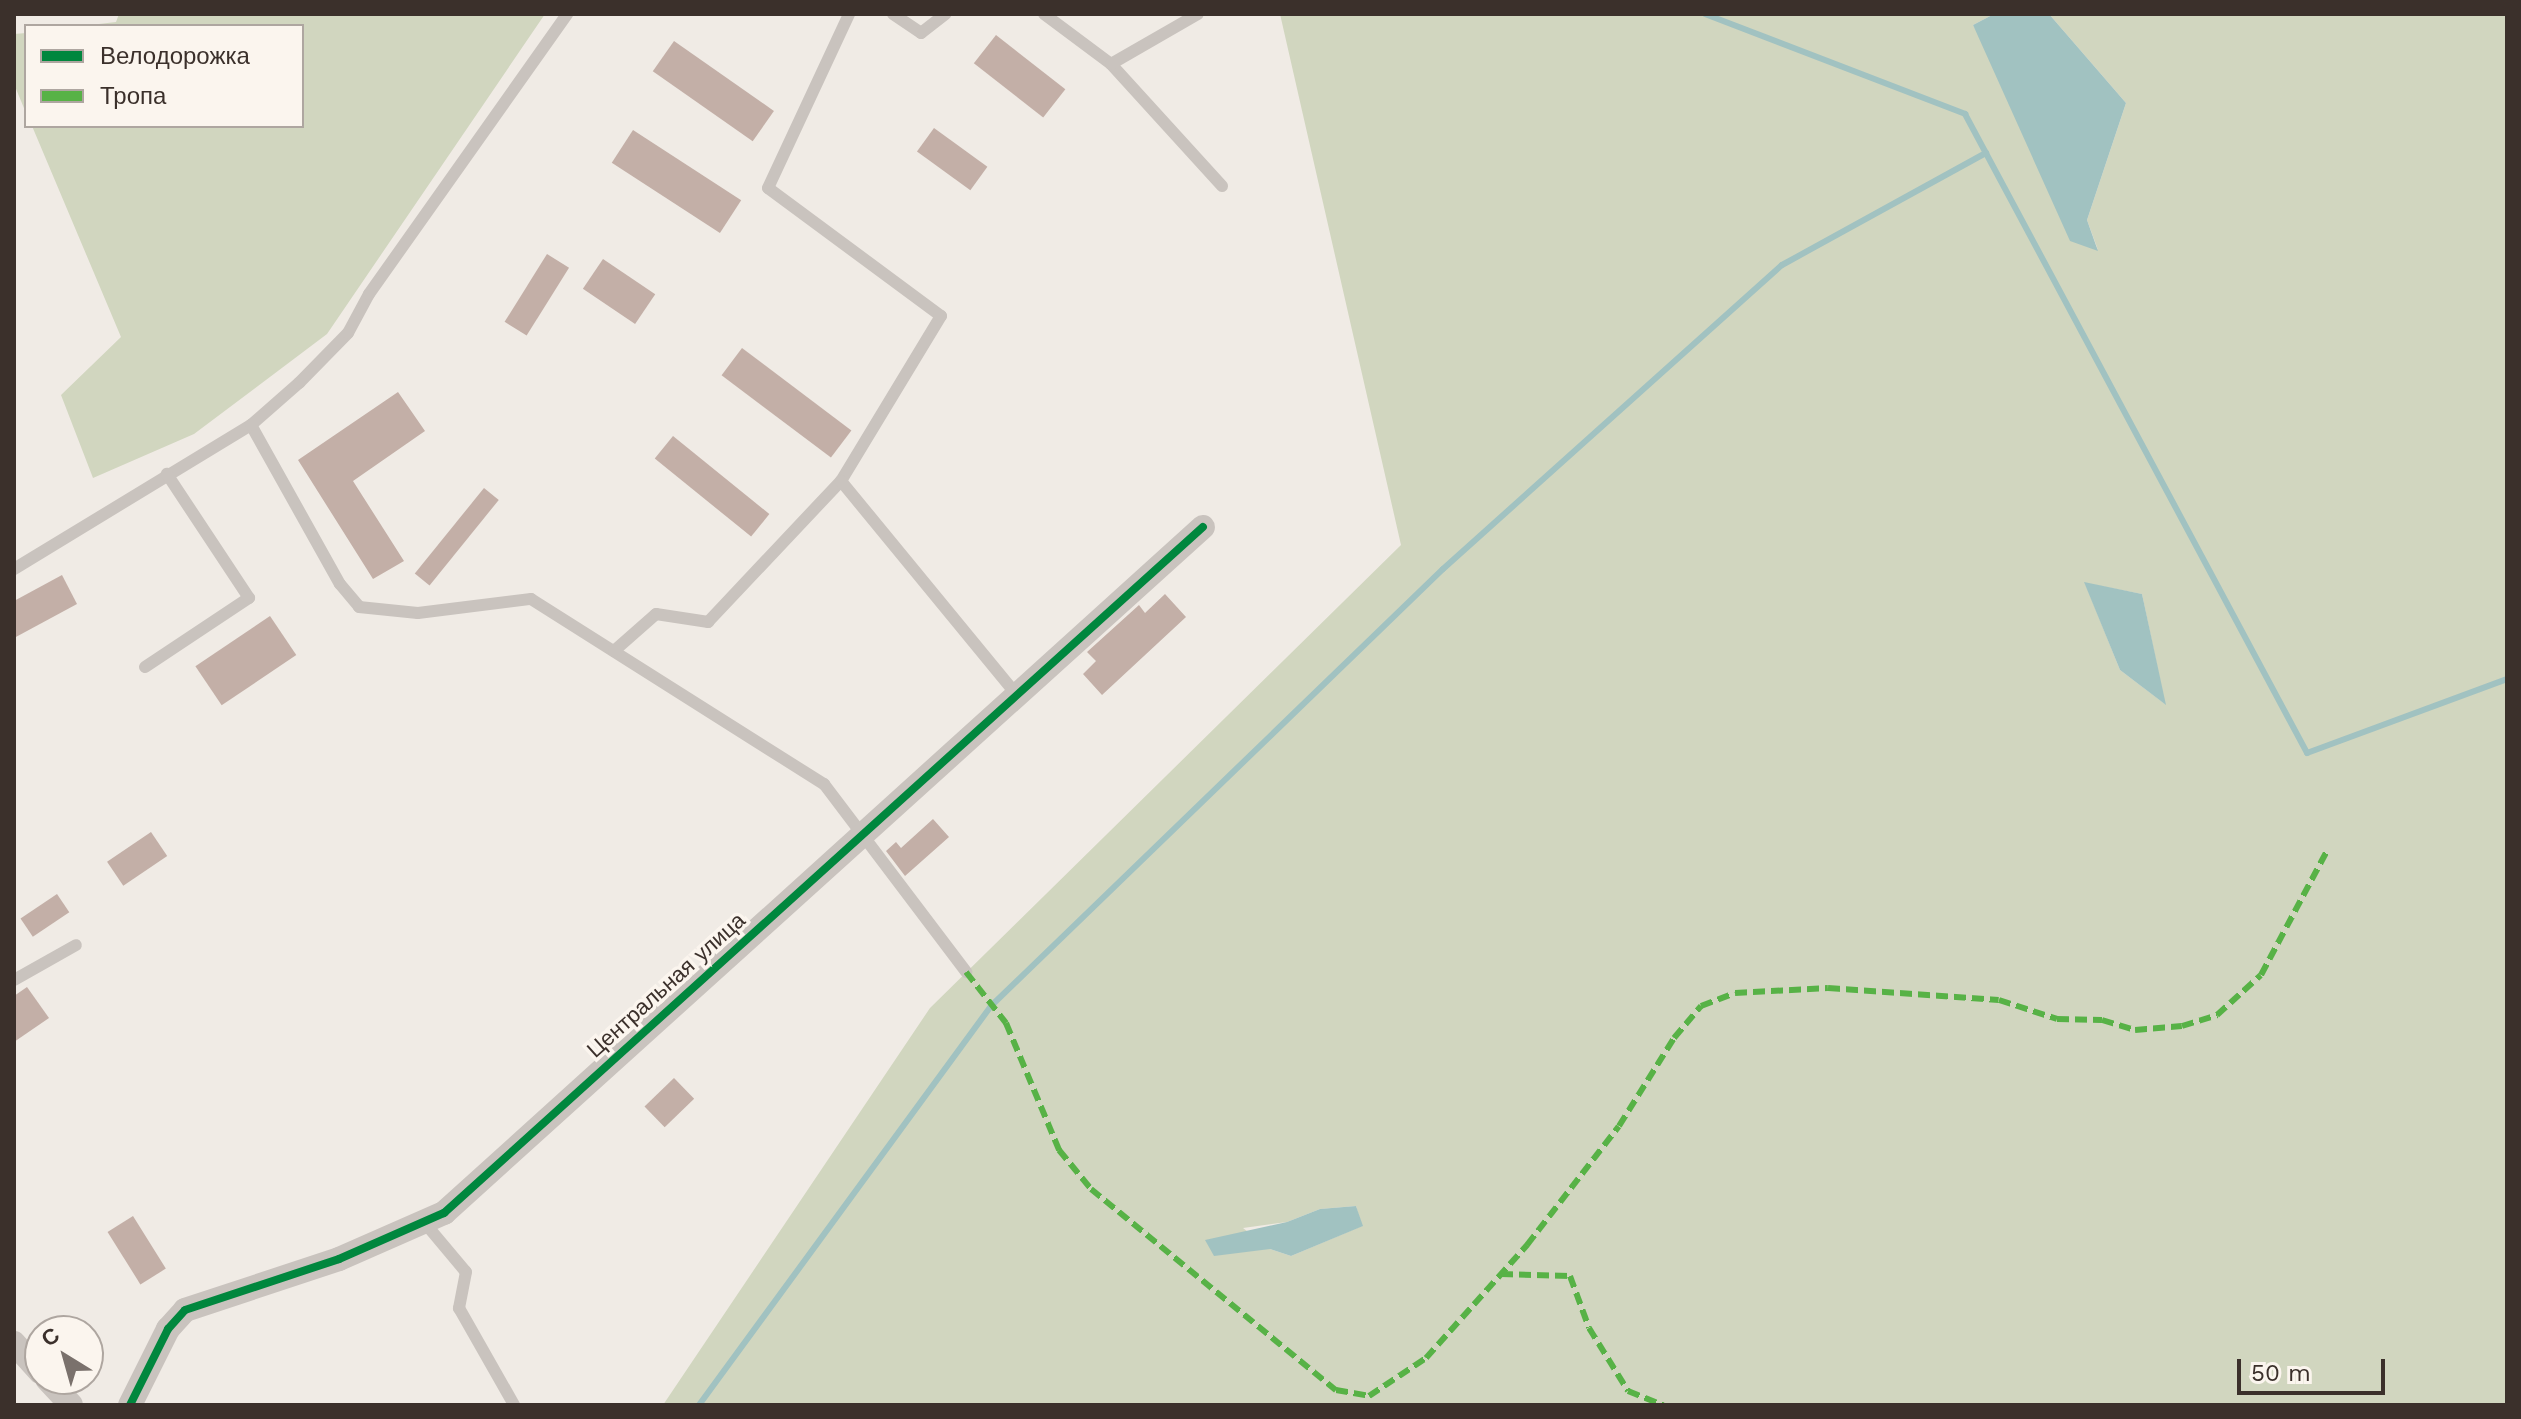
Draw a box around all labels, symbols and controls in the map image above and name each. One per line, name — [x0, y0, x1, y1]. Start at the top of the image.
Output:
legend — [24, 24, 304, 128]
text: Велодорожка — [100, 42, 250, 70]
text: Тропа — [100, 82, 166, 110]
street label: Центральная улица — [581, 907, 751, 1063]
north arrow — [24, 1315, 104, 1395]
text: С — [37, 1322, 64, 1352]
scale bar — [2241, 1343, 2389, 1393]
text: 50 m — [2251, 1359, 2311, 1387]

